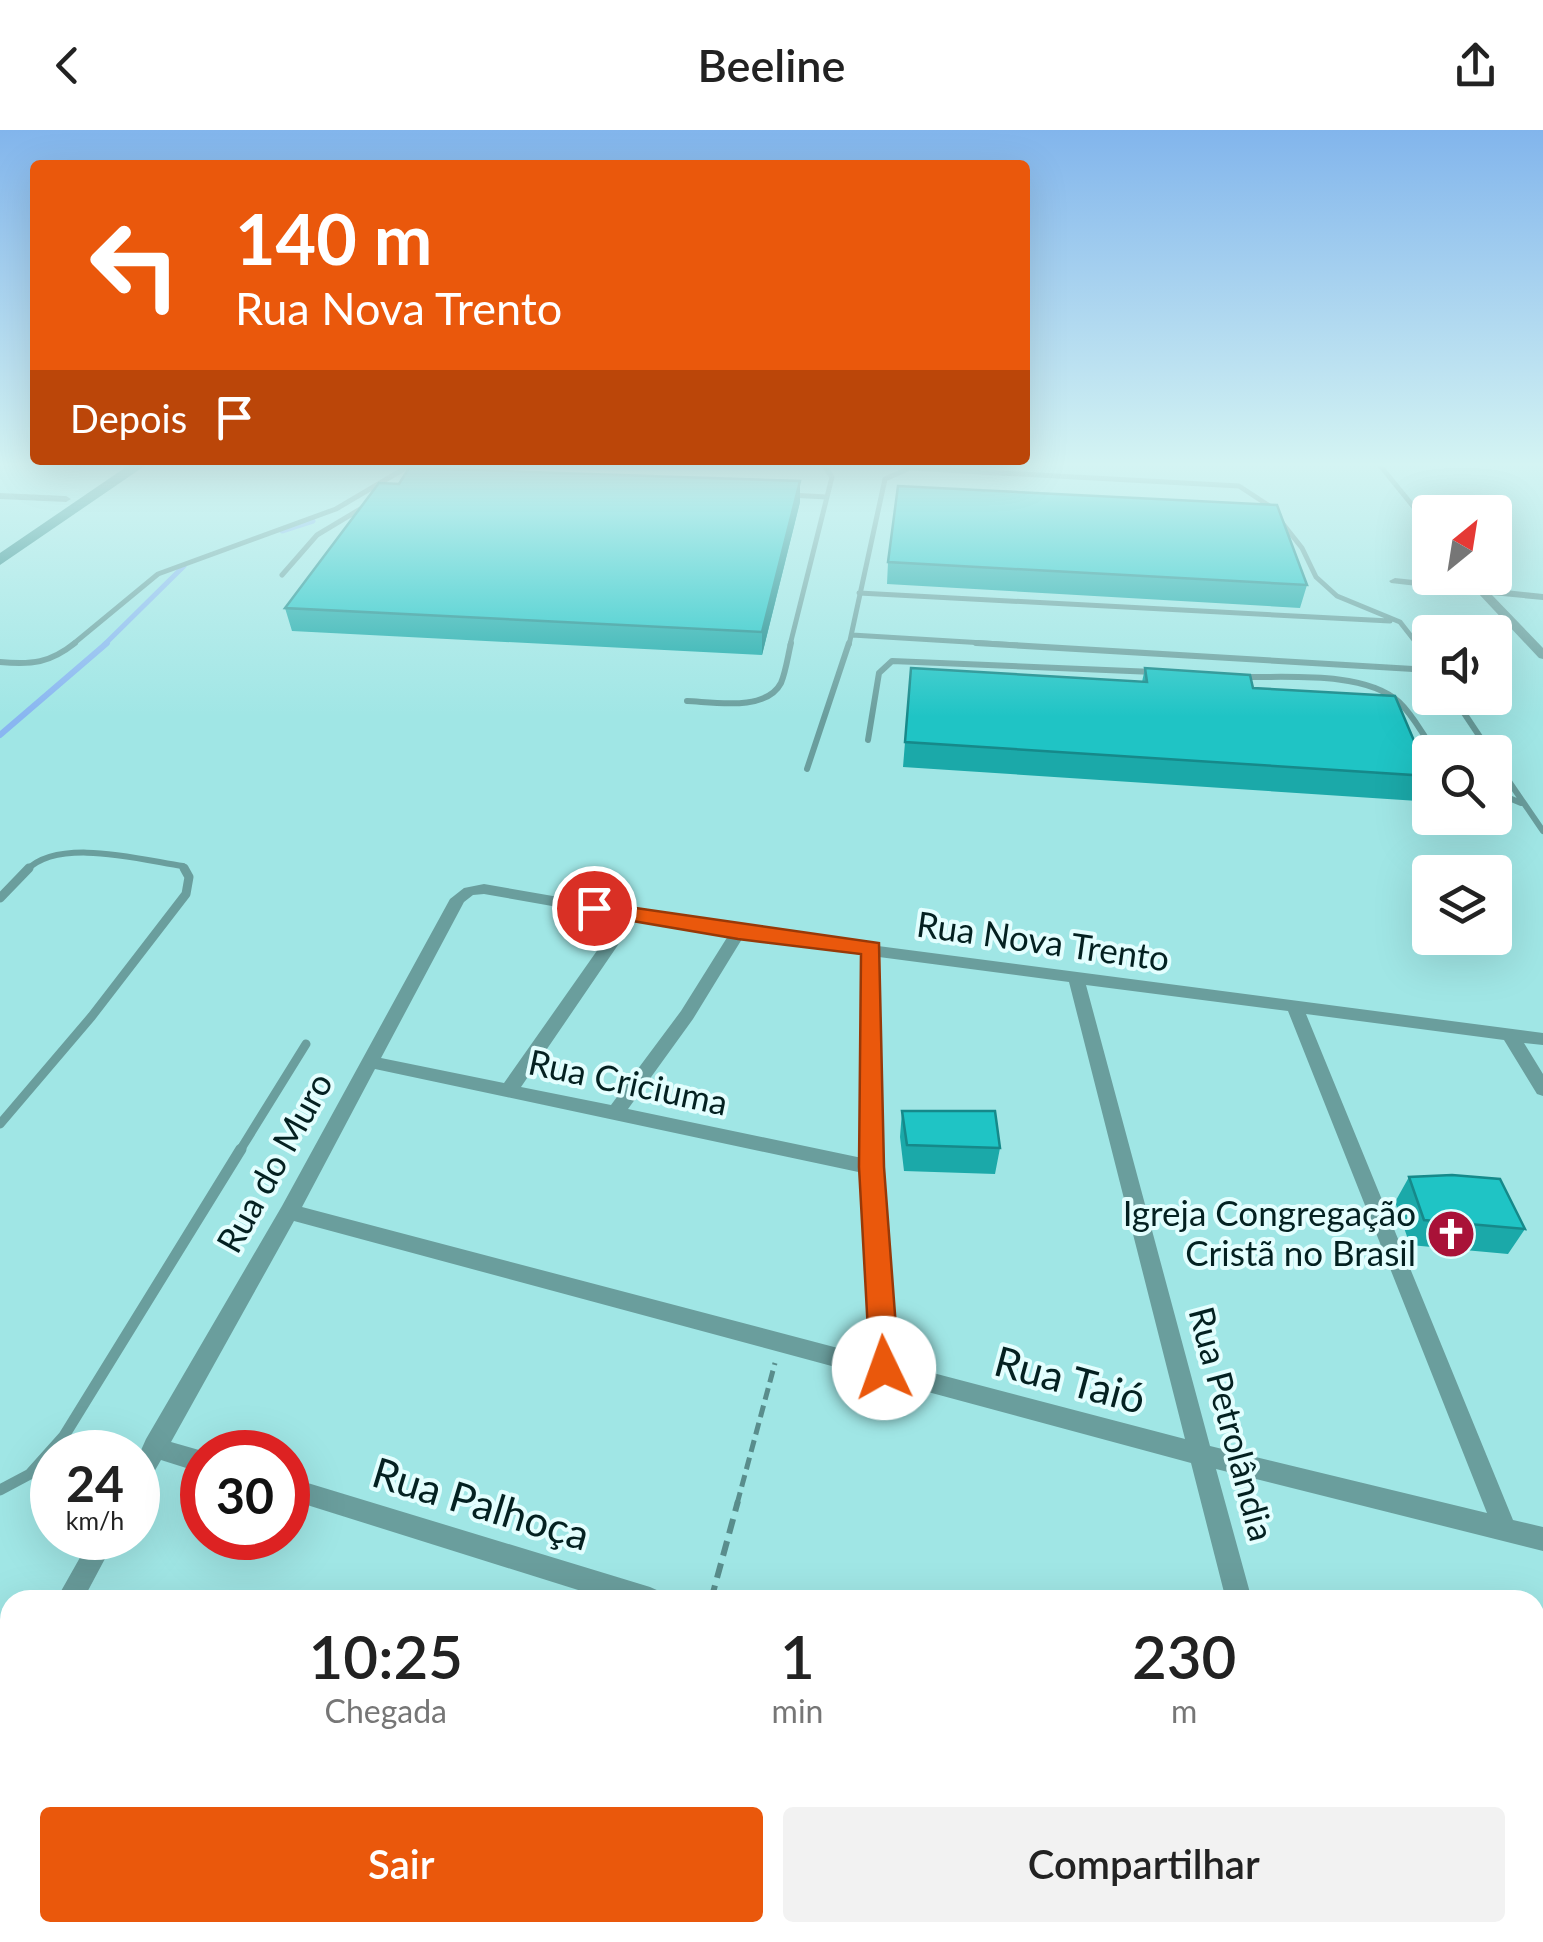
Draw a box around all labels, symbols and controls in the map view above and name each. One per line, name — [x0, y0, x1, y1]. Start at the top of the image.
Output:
icon: back — [40, 38, 95, 93]
text: Beeline — [697, 38, 846, 92]
icon: share — [1448, 38, 1503, 93]
text: 140 m — [235, 196, 432, 280]
icon: left — [70, 200, 200, 330]
text: Rua Nova Trento — [235, 281, 562, 335]
icon: arrive — [207, 390, 262, 445]
text: Depois — [70, 395, 187, 441]
north arrow — [1412, 495, 1512, 595]
map controls — [1412, 495, 1512, 955]
button: sound — [1412, 615, 1512, 715]
button: search — [1412, 735, 1512, 835]
button: layers — [1412, 855, 1512, 955]
pin — [552, 866, 637, 951]
icon: arrive — [567, 881, 622, 936]
street label: Rua Nova Trento — [914, 902, 1172, 979]
street label: Rua Criciuma — [525, 1039, 732, 1123]
street label: Rua do Muro — [207, 1065, 340, 1259]
place label: Igreja Congregação Cristã no Brasil — [1123, 1191, 1416, 1273]
church icon: Igreja Congregação Cristã no Brasil — [1425, 1208, 1477, 1260]
street label: Rua Petrolândia — [1182, 1302, 1284, 1545]
position arrow — [832, 1316, 936, 1420]
street label: Rua Taió — [989, 1335, 1151, 1423]
speed limit sign: 30 — [180, 1430, 310, 1560]
street label: Rua Palhoça — [367, 1446, 596, 1560]
text: 24 — [66, 1453, 124, 1513]
text: km/h — [66, 1505, 124, 1535]
text: 10:25 — [309, 1620, 463, 1692]
text: 1 — [780, 1620, 815, 1692]
text: 230 — [1132, 1620, 1236, 1692]
text: Chegada — [325, 1691, 447, 1730]
text: min — [772, 1691, 823, 1730]
text: m — [1171, 1691, 1197, 1730]
button: Sair — [40, 1807, 763, 1922]
button: Compartilhar — [783, 1807, 1505, 1922]

